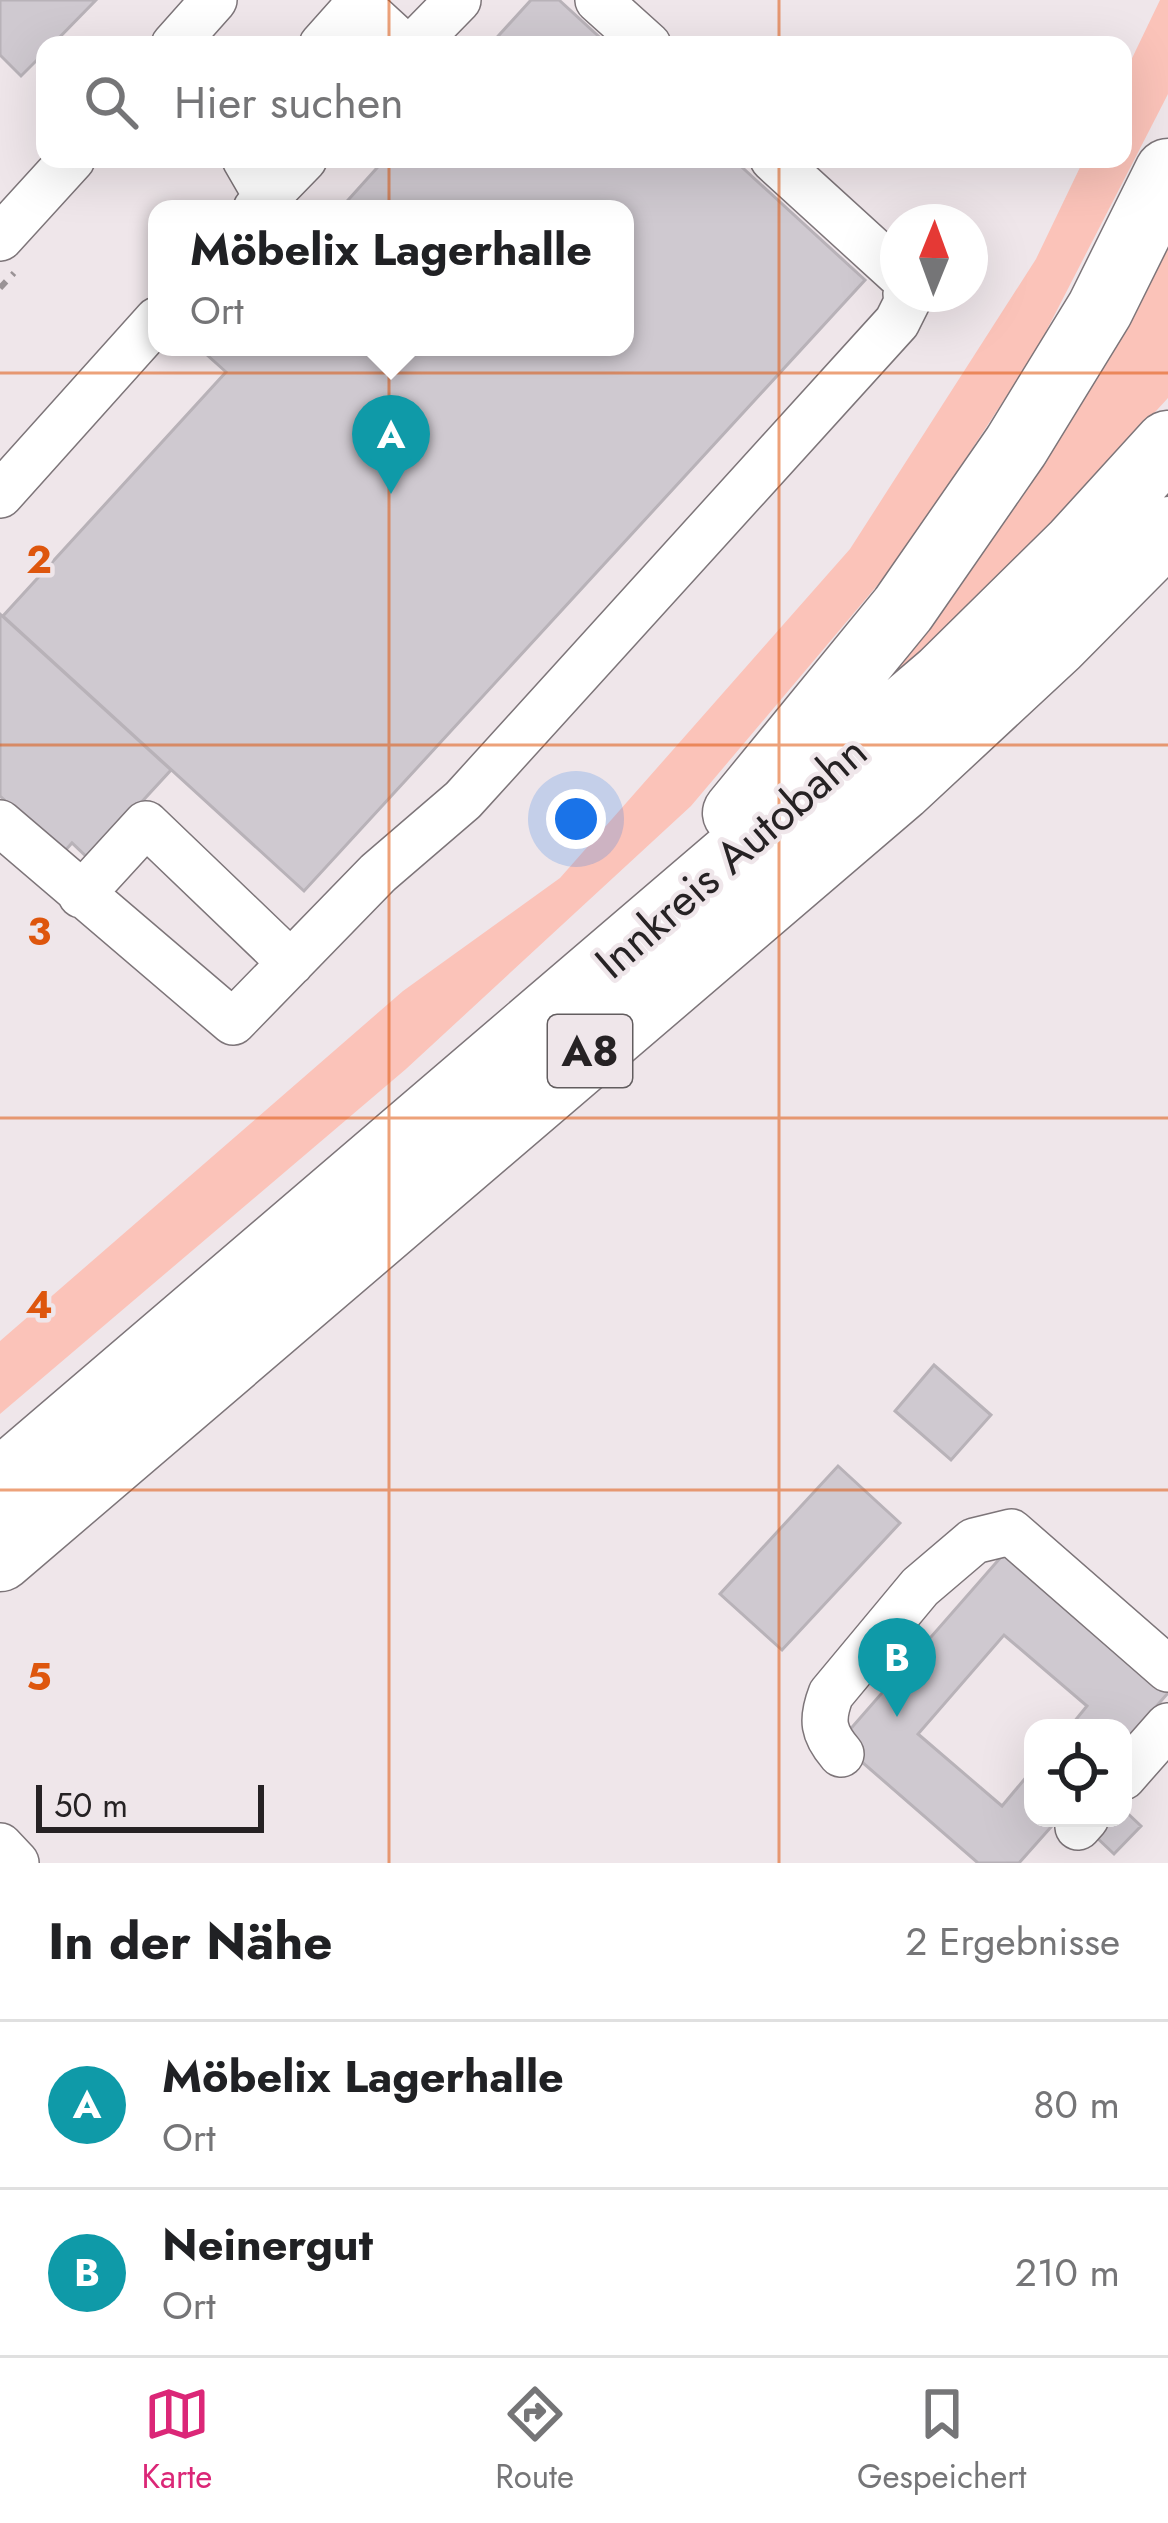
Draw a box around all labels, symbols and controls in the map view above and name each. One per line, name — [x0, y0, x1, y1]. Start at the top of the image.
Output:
search box — [36, 36, 1132, 168]
icon: search — [78, 69, 144, 135]
text: Hier suchen — [174, 70, 404, 135]
popup — [148, 200, 634, 356]
north arrow — [880, 204, 988, 312]
text: Möbelix Lagerhalle — [190, 217, 592, 282]
text: Ort — [190, 282, 244, 339]
pin: A — [352, 395, 430, 494]
text: 2 — [26, 531, 52, 588]
street label: Innkreis Autobahn — [581, 720, 881, 994]
your location — [546, 789, 606, 849]
text: 3 — [27, 903, 51, 960]
road number: A8 — [548, 1015, 632, 1087]
text: 4 — [25, 1276, 53, 1333]
pin: B — [858, 1618, 936, 1717]
text: 5 — [26, 1648, 52, 1705]
map controls — [1024, 1719, 1132, 1827]
button: locate — [1024, 1719, 1132, 1827]
scale bar — [36, 1779, 264, 1832]
text: 50 m — [54, 1782, 128, 1829]
text: In der Nähe — [48, 1904, 332, 1978]
text: 2 Ergebnisse — [905, 1913, 1120, 1970]
text: Möbelix Lagerhalle — [162, 2044, 564, 2109]
text: A — [73, 2076, 101, 2133]
text: 80 m — [1033, 2076, 1120, 2133]
text: Ort — [162, 2109, 216, 2166]
text: Neinergut — [162, 2212, 373, 2277]
text: B — [74, 2244, 100, 2301]
text: 210 m — [1015, 2244, 1120, 2301]
text: Ort — [162, 2277, 216, 2334]
tab: Karte — [141, 2381, 212, 2500]
tab: Route — [495, 2381, 574, 2500]
tab: Gespeichert — [857, 2381, 1026, 2500]

